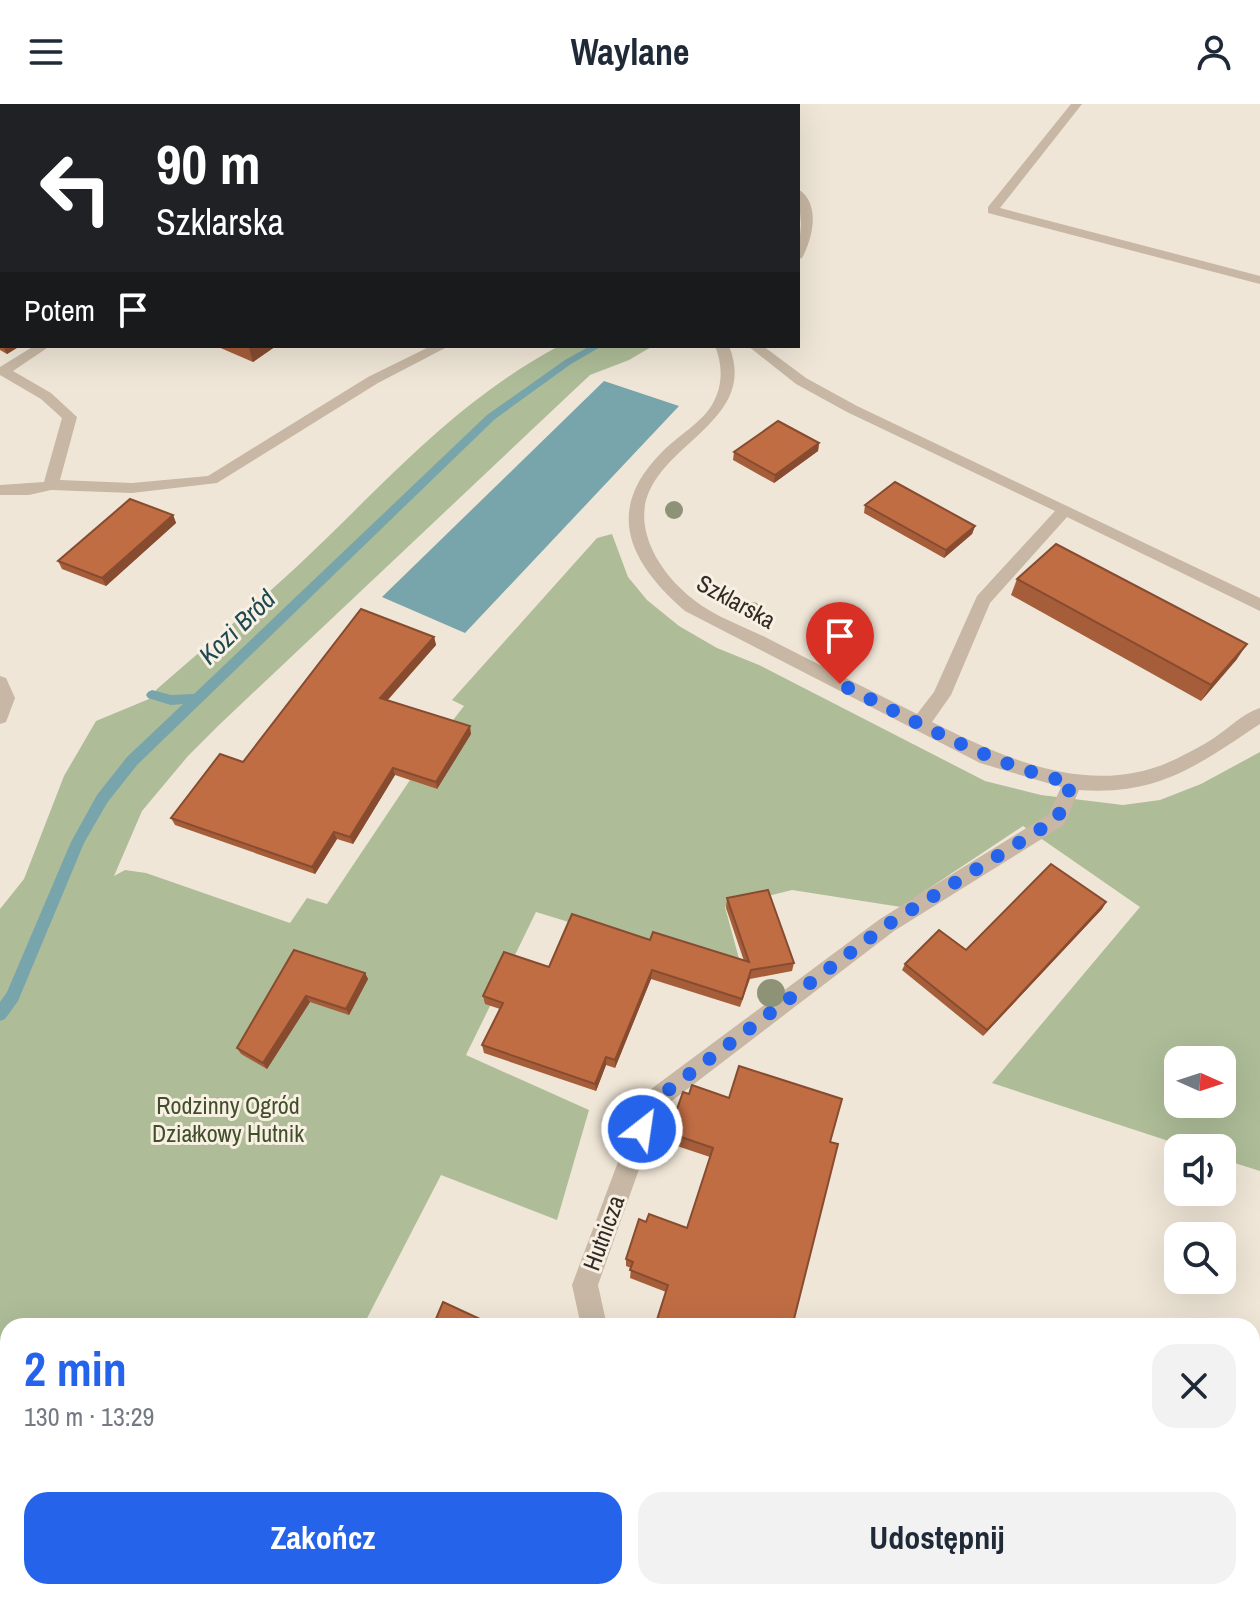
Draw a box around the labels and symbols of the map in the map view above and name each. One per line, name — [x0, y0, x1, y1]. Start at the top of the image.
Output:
street label: Szklarska — [691, 566, 782, 636]
water label: Kozi Bród — [191, 581, 283, 672]
pin — [806, 602, 874, 684]
north arrow — [1164, 1046, 1236, 1118]
position arrow — [600, 1087, 684, 1171]
park label: Rodzinny Ogród Działkowy Hutnik — [152, 1089, 304, 1149]
street label: Hutnicza — [575, 1191, 631, 1275]

